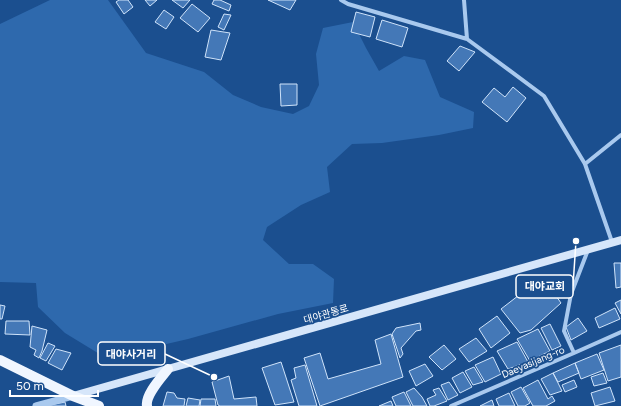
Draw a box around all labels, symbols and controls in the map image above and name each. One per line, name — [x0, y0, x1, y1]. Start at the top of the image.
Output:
callout: 대야교회 — [516, 275, 573, 298]
text: 대야교회 — [525, 280, 565, 293]
street label: 대야관통로 — [302, 301, 350, 327]
callout: 대야사거리 — [98, 342, 165, 365]
street label: Daeyasijang-ro — [500, 343, 567, 381]
text: 대야사거리 — [106, 348, 156, 361]
scale bar — [10, 372, 98, 398]
text: 50 m — [16, 379, 44, 393]

